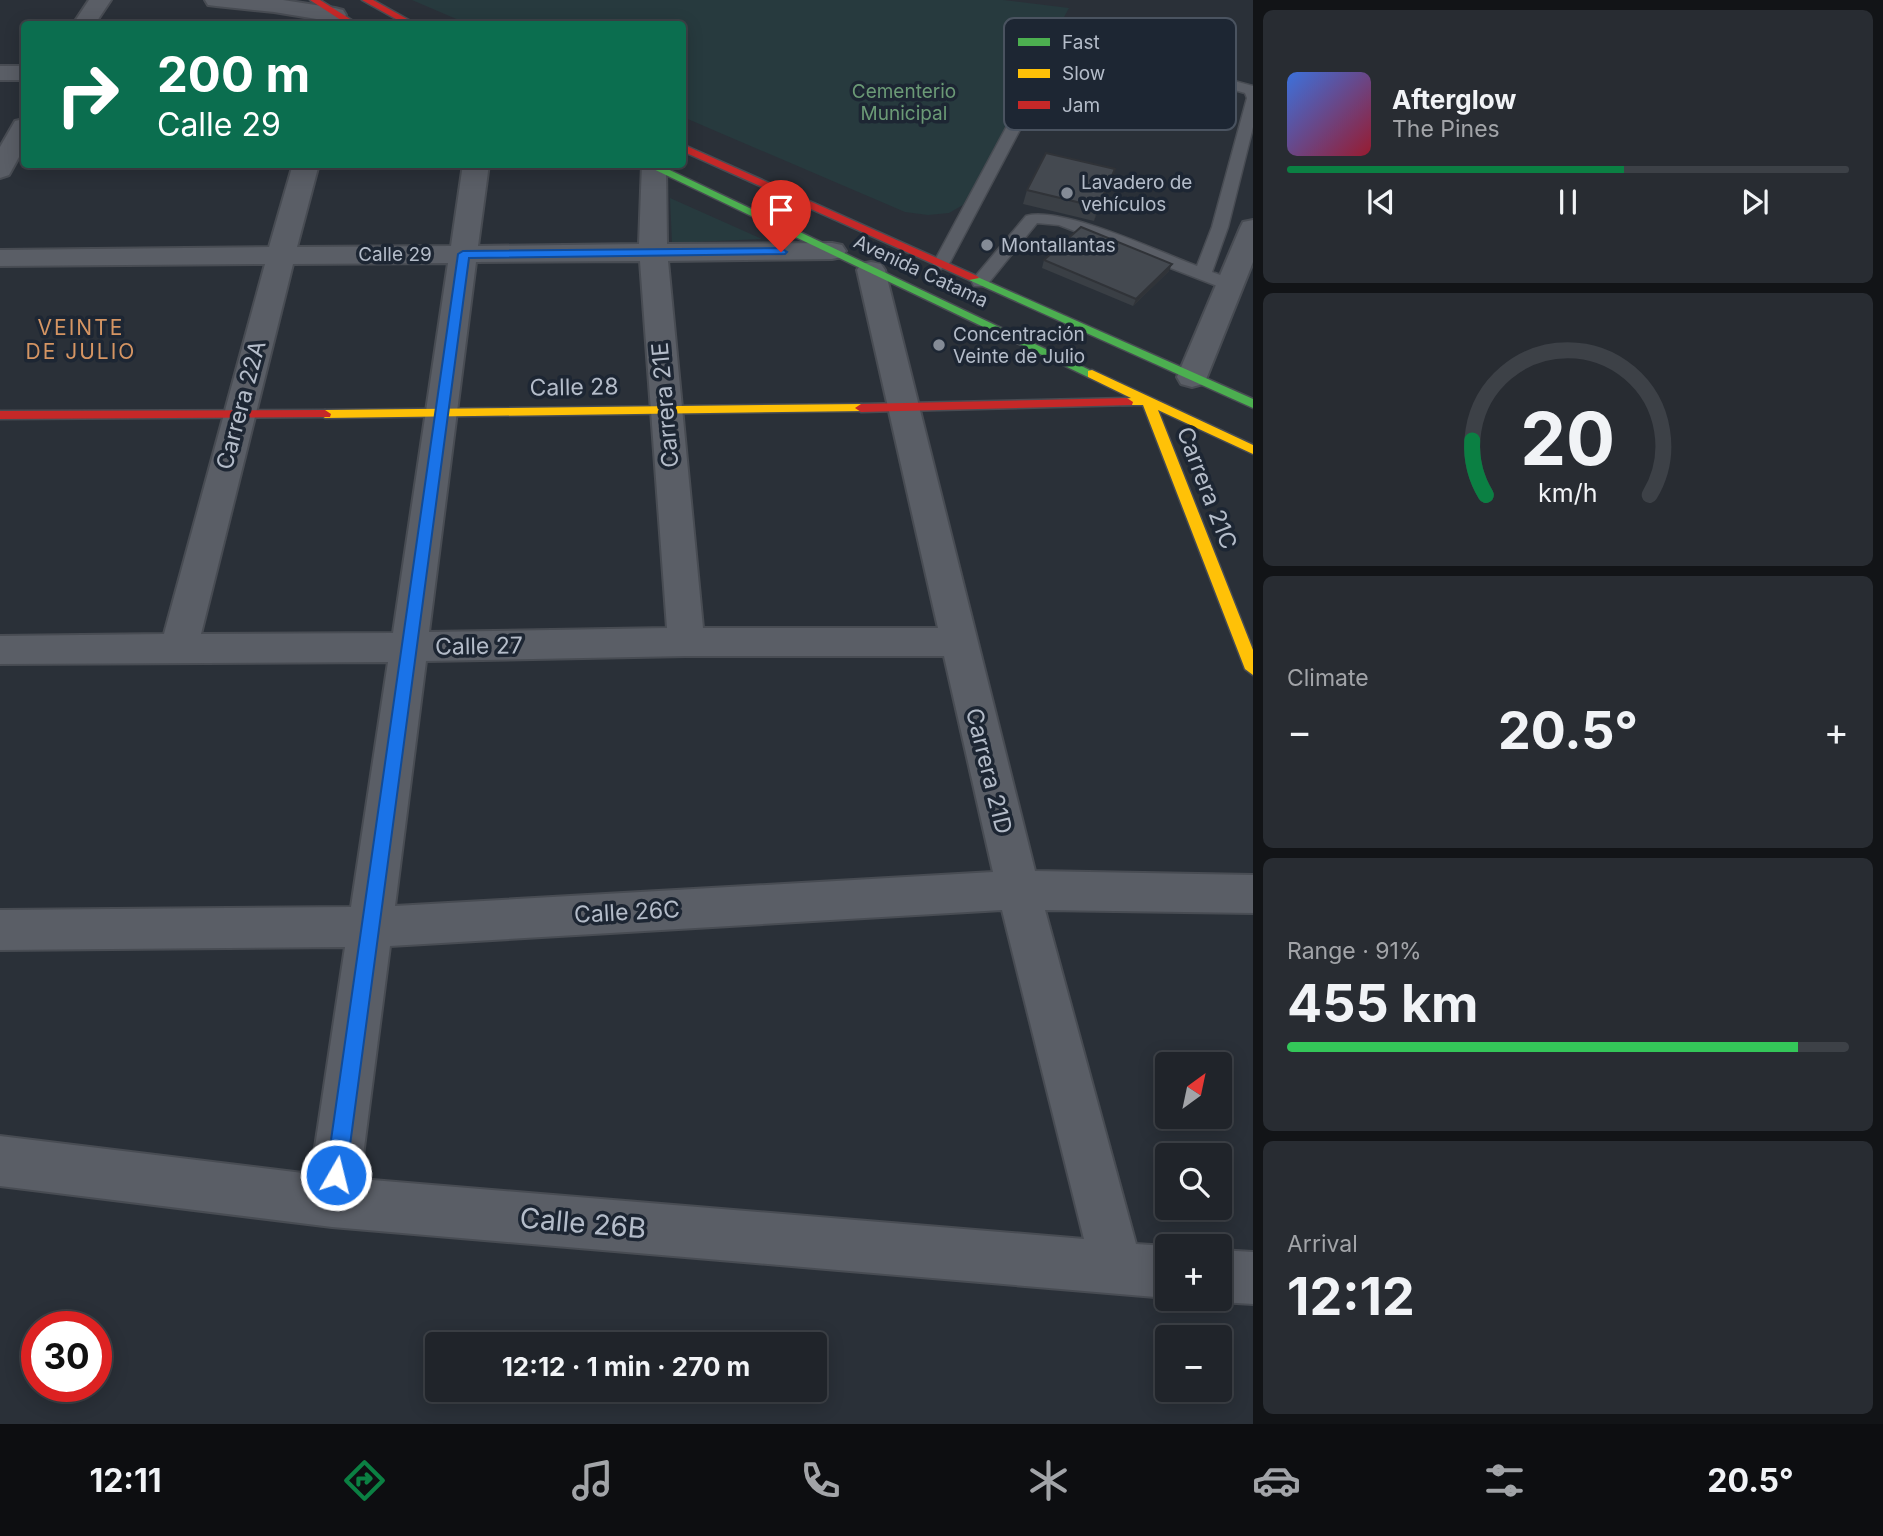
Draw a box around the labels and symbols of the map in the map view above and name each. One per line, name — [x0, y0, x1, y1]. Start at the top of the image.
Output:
legend — [1004, 18, 1236, 130]
text: Fast — [1062, 31, 1100, 54]
text: Slow — [1062, 62, 1105, 85]
park label: Cementerio Municipal — [852, 80, 956, 125]
text: Jam — [1062, 94, 1100, 117]
place label: Lavadero de vehículos — [1081, 171, 1192, 216]
pin — [751, 180, 811, 252]
marker: Lavadero de vehículos — [1059, 185, 1075, 201]
street label: Avenida Catama — [850, 230, 992, 312]
place label: Montallantas — [1001, 234, 1116, 257]
marker: Montallantas — [979, 237, 995, 253]
street label: Calle 29 — [358, 243, 432, 266]
district label: VEINTE DE JULIO — [26, 315, 136, 364]
place label: Concentración Veinte de Julio — [953, 323, 1085, 368]
street label: Carrera 22A — [210, 337, 272, 473]
marker: Concentración Veinte de Julio — [931, 337, 947, 353]
street label: Carrera 21E — [646, 341, 684, 469]
street label: Calle 28 — [529, 372, 619, 402]
street label: Carrera 21C — [1171, 423, 1243, 553]
street label: Calle 27 — [435, 631, 523, 661]
street label: Carrera 21D — [960, 705, 1018, 837]
street label: Calle 26C — [573, 895, 681, 929]
north arrow — [1155, 1052, 1232, 1129]
position arrow — [299, 1138, 373, 1212]
street label: Calle 26B — [518, 1201, 648, 1245]
speed limit sign: 30 — [21, 1311, 112, 1402]

